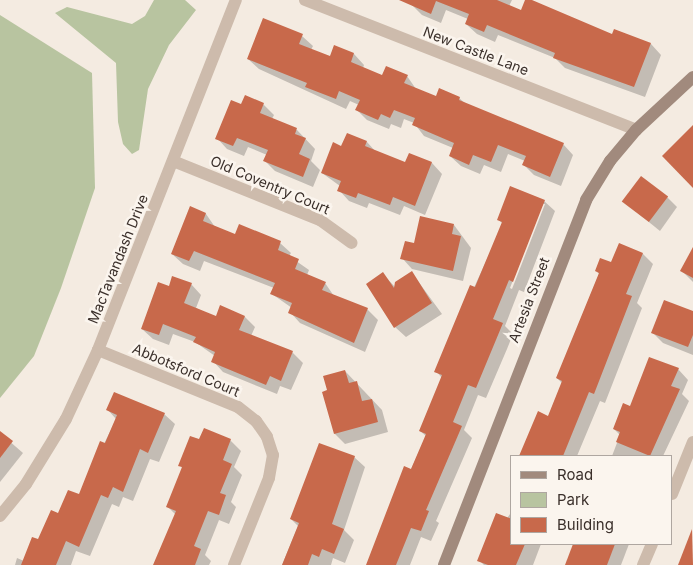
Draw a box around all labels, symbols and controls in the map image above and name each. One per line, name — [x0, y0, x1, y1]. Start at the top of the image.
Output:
street label: New Castle Lane — [421, 23, 531, 79]
street label: Old Coventry Court — [208, 152, 332, 218]
street label: MacTavandash Drive — [84, 192, 152, 326]
street label: Artesia Street — [505, 255, 553, 345]
street label: Abbotsford Court — [130, 340, 242, 400]
legend — [510, 455, 673, 545]
text: Road — [557, 465, 593, 484]
text: Park — [557, 490, 589, 509]
text: Building — [557, 515, 614, 534]

